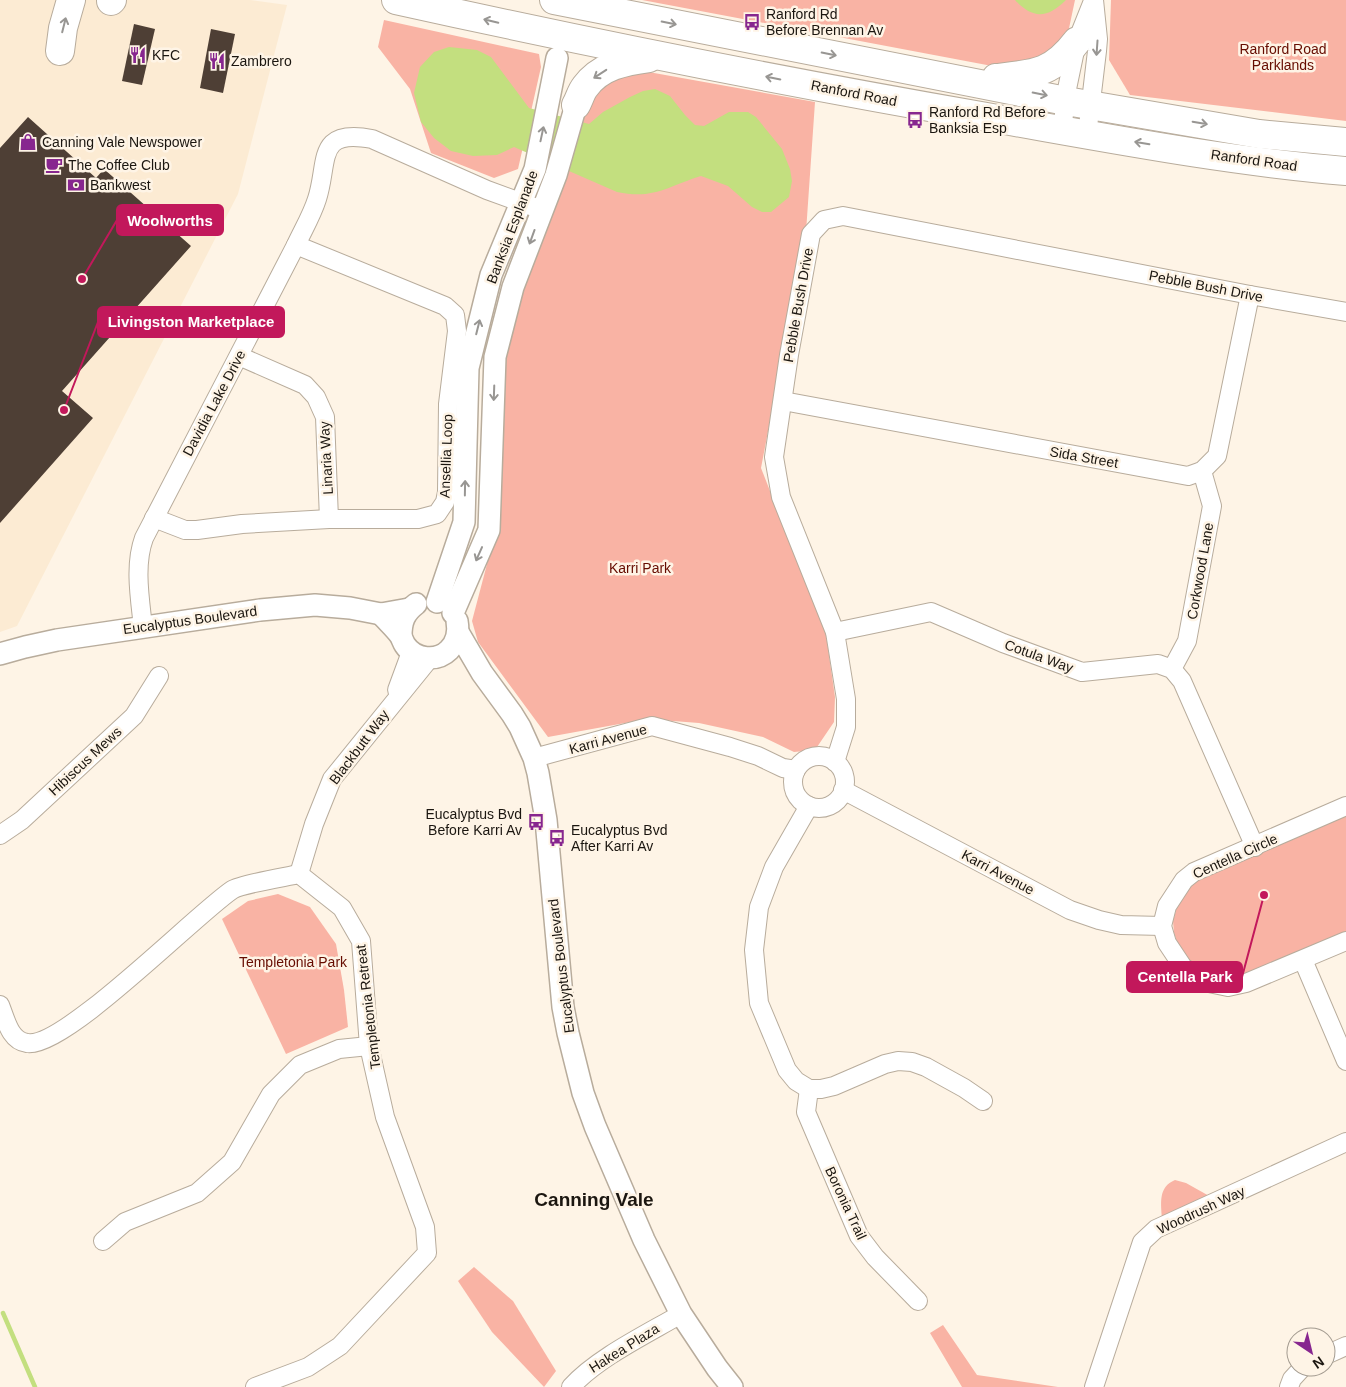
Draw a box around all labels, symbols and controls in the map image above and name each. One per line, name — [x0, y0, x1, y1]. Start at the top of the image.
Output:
place label: Ranford Rd Before Brennan Av — [766, 6, 883, 38]
bus stop icon: Ranford Rd Before Brennan Av — [742, 12, 762, 32]
one-way arrow — [483, 16, 499, 25]
one-way arrow — [60, 18, 69, 34]
one-way arrow — [661, 19, 677, 28]
one-way arrow — [1093, 40, 1102, 56]
park label: Ranford Road Parklands — [1239, 41, 1327, 73]
restaurant icon: KFC — [128, 45, 148, 65]
place label: KFC — [152, 47, 180, 63]
one-way arrow — [820, 49, 836, 59]
restaurant icon: Zambrero — [207, 51, 227, 71]
place label: Zambrero — [231, 53, 292, 69]
one-way arrow — [593, 68, 607, 79]
one-way arrow — [765, 72, 781, 82]
street label: Ranford Road — [810, 77, 898, 109]
one-way arrow — [1031, 90, 1047, 100]
place label: Ranford Rd Before Banksia Esp — [929, 104, 1046, 136]
bus stop icon: Ranford Rd Before Banksia Esp — [905, 110, 925, 130]
one-way arrow — [1191, 119, 1207, 129]
one-way arrow — [538, 126, 548, 142]
shop icon: Canning Vale Newspower — [18, 132, 38, 152]
place label: Canning Vale Newspower — [42, 134, 202, 150]
one-way arrow — [1134, 138, 1150, 148]
street label: Ranford Road — [1210, 146, 1298, 174]
cafe icon: The Coffee Club — [44, 155, 64, 175]
place label: The Coffee Club — [68, 157, 170, 173]
street label: Banksia Esplanade — [483, 168, 541, 286]
bank icon: Bankwest — [66, 175, 86, 195]
place label: Bankwest — [90, 177, 151, 193]
callout: Woolworths — [117, 205, 223, 235]
text: Woolworths — [127, 212, 213, 229]
one-way arrow — [527, 229, 536, 244]
street label: Pebble Bush Drive — [780, 246, 816, 363]
street label: Pebble Bush Drive — [1148, 267, 1265, 305]
callout: Livingston Marketplace — [98, 307, 284, 337]
text: Livingston Marketplace — [108, 313, 274, 330]
one-way arrow — [474, 319, 484, 335]
street label: Davidia Lake Drive — [179, 347, 249, 459]
one-way arrow — [489, 385, 498, 401]
street label: Ansellia Loop — [437, 414, 455, 498]
street label: Linaria Way — [316, 421, 336, 495]
street label: Sida Street — [1049, 443, 1120, 471]
one-way arrow — [460, 480, 470, 496]
street label: Corkwood Lane — [1184, 521, 1216, 621]
one-way arrow — [473, 546, 483, 561]
park label: Karri Park — [609, 560, 672, 576]
street label: Eucalyptus Boulevard — [122, 603, 258, 637]
street label: Cotula Way — [1003, 636, 1075, 676]
street label: Blackbutt Way — [326, 707, 392, 787]
street label: Karri Avenue — [567, 721, 649, 757]
street label: Hibiscus Mews — [45, 723, 125, 799]
place label: Eucalyptus Bvd Before Karri Av — [426, 806, 522, 838]
bus stop icon: Eucalyptus Bvd Before Karri Av — [526, 812, 546, 832]
place label: Eucalyptus Bvd After Karri Av — [571, 822, 668, 854]
bus stop icon: Eucalyptus Bvd After Karri Av — [547, 828, 567, 848]
street label: Centella Circle — [1190, 830, 1280, 882]
street label: Karri Avenue — [959, 846, 1037, 898]
street label: Eucalyptus Boulevard — [545, 898, 577, 1034]
street label: Templetonia Retreat — [352, 944, 384, 1070]
park label: Templetonia Park — [239, 954, 348, 970]
callout: Centella Park — [1127, 962, 1242, 992]
text: Centella Park — [1137, 968, 1233, 985]
street label: Boronia Trail — [822, 1164, 870, 1242]
street label: Woodrush Way — [1155, 1183, 1247, 1237]
district label: Canning Vale — [534, 1189, 654, 1210]
street label: Hakea Plaza — [586, 1320, 662, 1376]
north arrow — [1286, 1327, 1336, 1377]
text: N — [1310, 1353, 1327, 1372]

